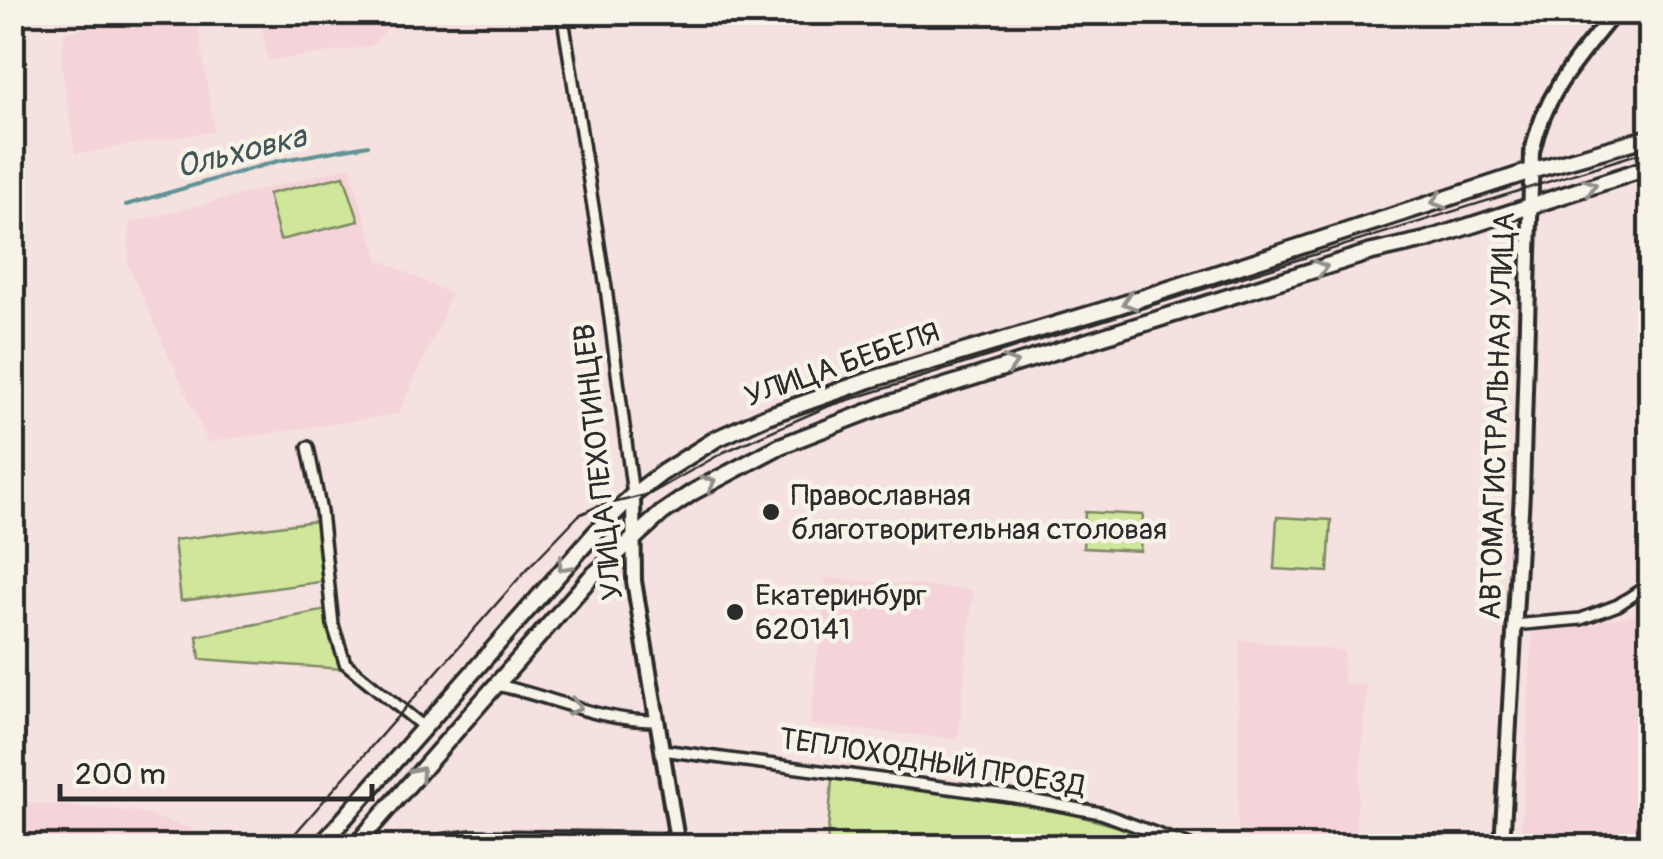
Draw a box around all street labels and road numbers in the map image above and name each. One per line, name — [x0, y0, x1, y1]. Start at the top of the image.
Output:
street label: АВТОМАГИСТРАЛЬНАЯ УЛИЦА — [1472, 211, 1523, 621]
street label: УЛИЦА БЕБЕЛЯ — [740, 314, 945, 415]
street label: УЛИЦА ПЕХОТИНЦЕВ — [566, 322, 631, 602]
street label: ТЕПЛОХОДНЫЙ ПРОЕЗД — [776, 720, 1088, 805]

